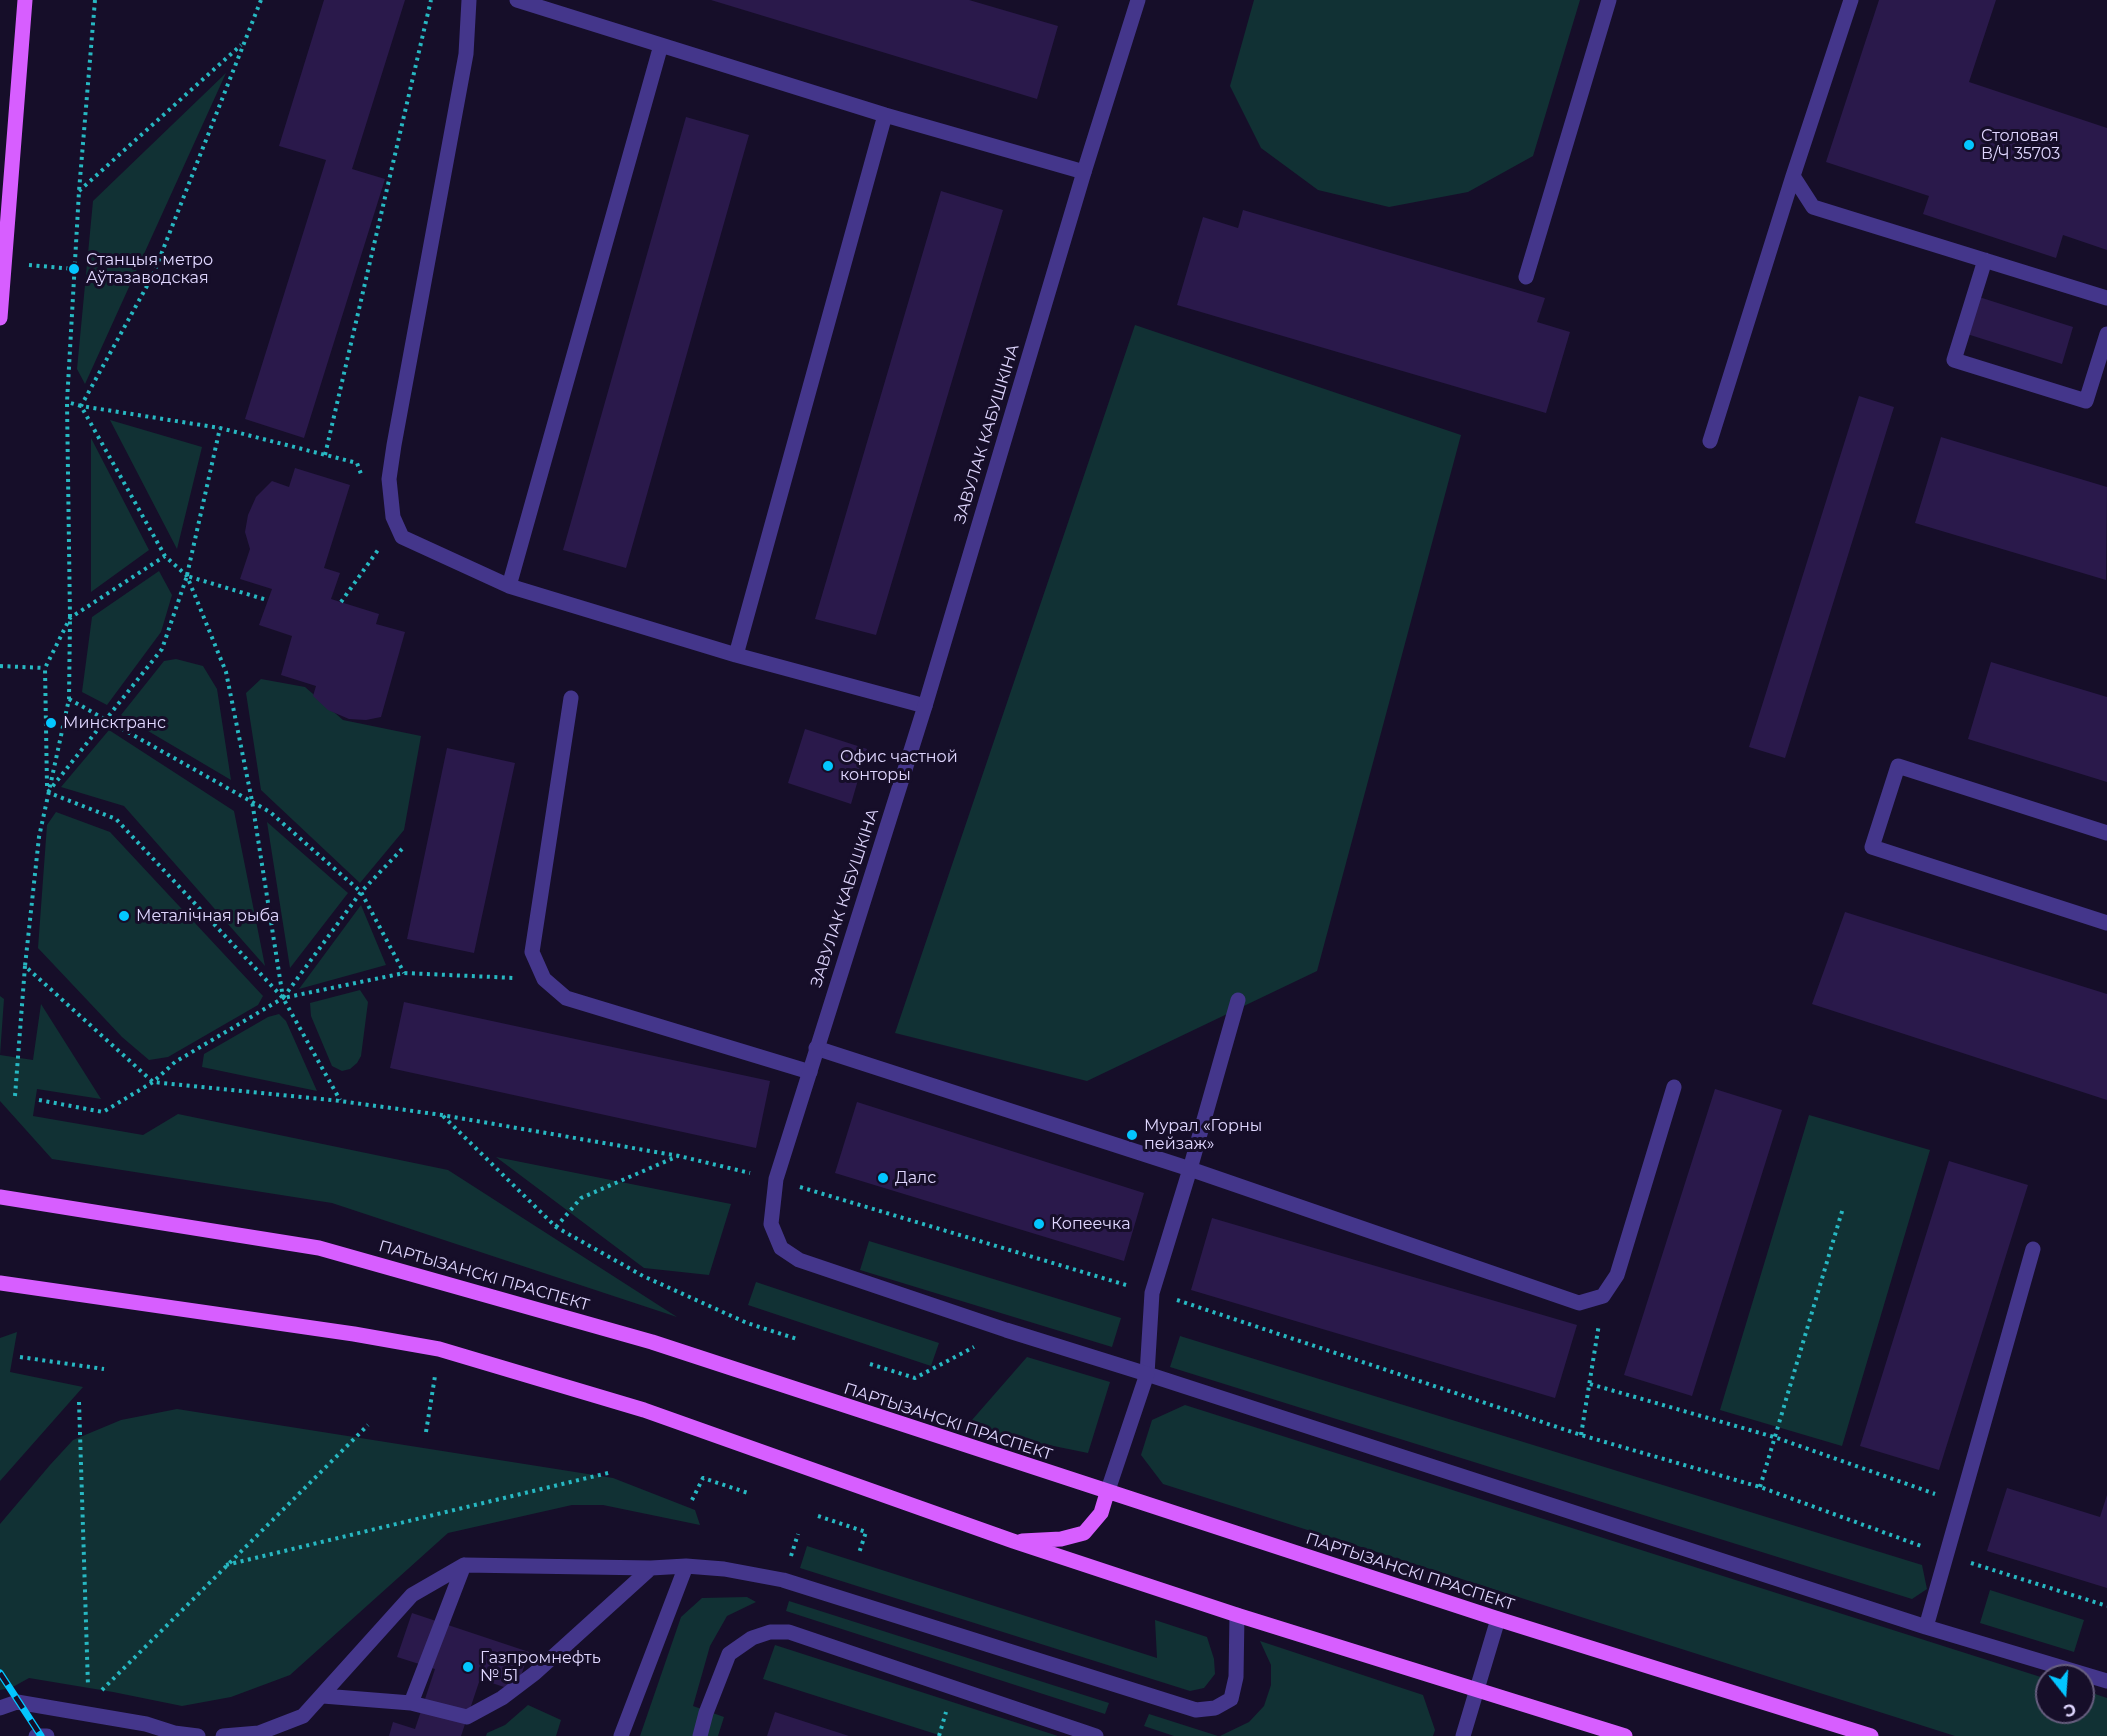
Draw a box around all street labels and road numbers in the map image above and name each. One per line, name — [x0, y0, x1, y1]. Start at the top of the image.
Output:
street label: ЗАВУЛАК КАБУШКІНА — [950, 342, 1024, 526]
street label: ЗАВУЛАК КАБУШКІНА — [807, 806, 883, 990]
street label: ПАРТЫЗАНСКІ ПРАСПЕКТ — [376, 1237, 592, 1315]
street label: ПАРТЫЗАНСКІ ПРАСПЕКТ — [841, 1379, 1055, 1465]
street label: ПАРТЫЗАНСКІ ПРАСПЕКТ — [1303, 1529, 1517, 1615]

